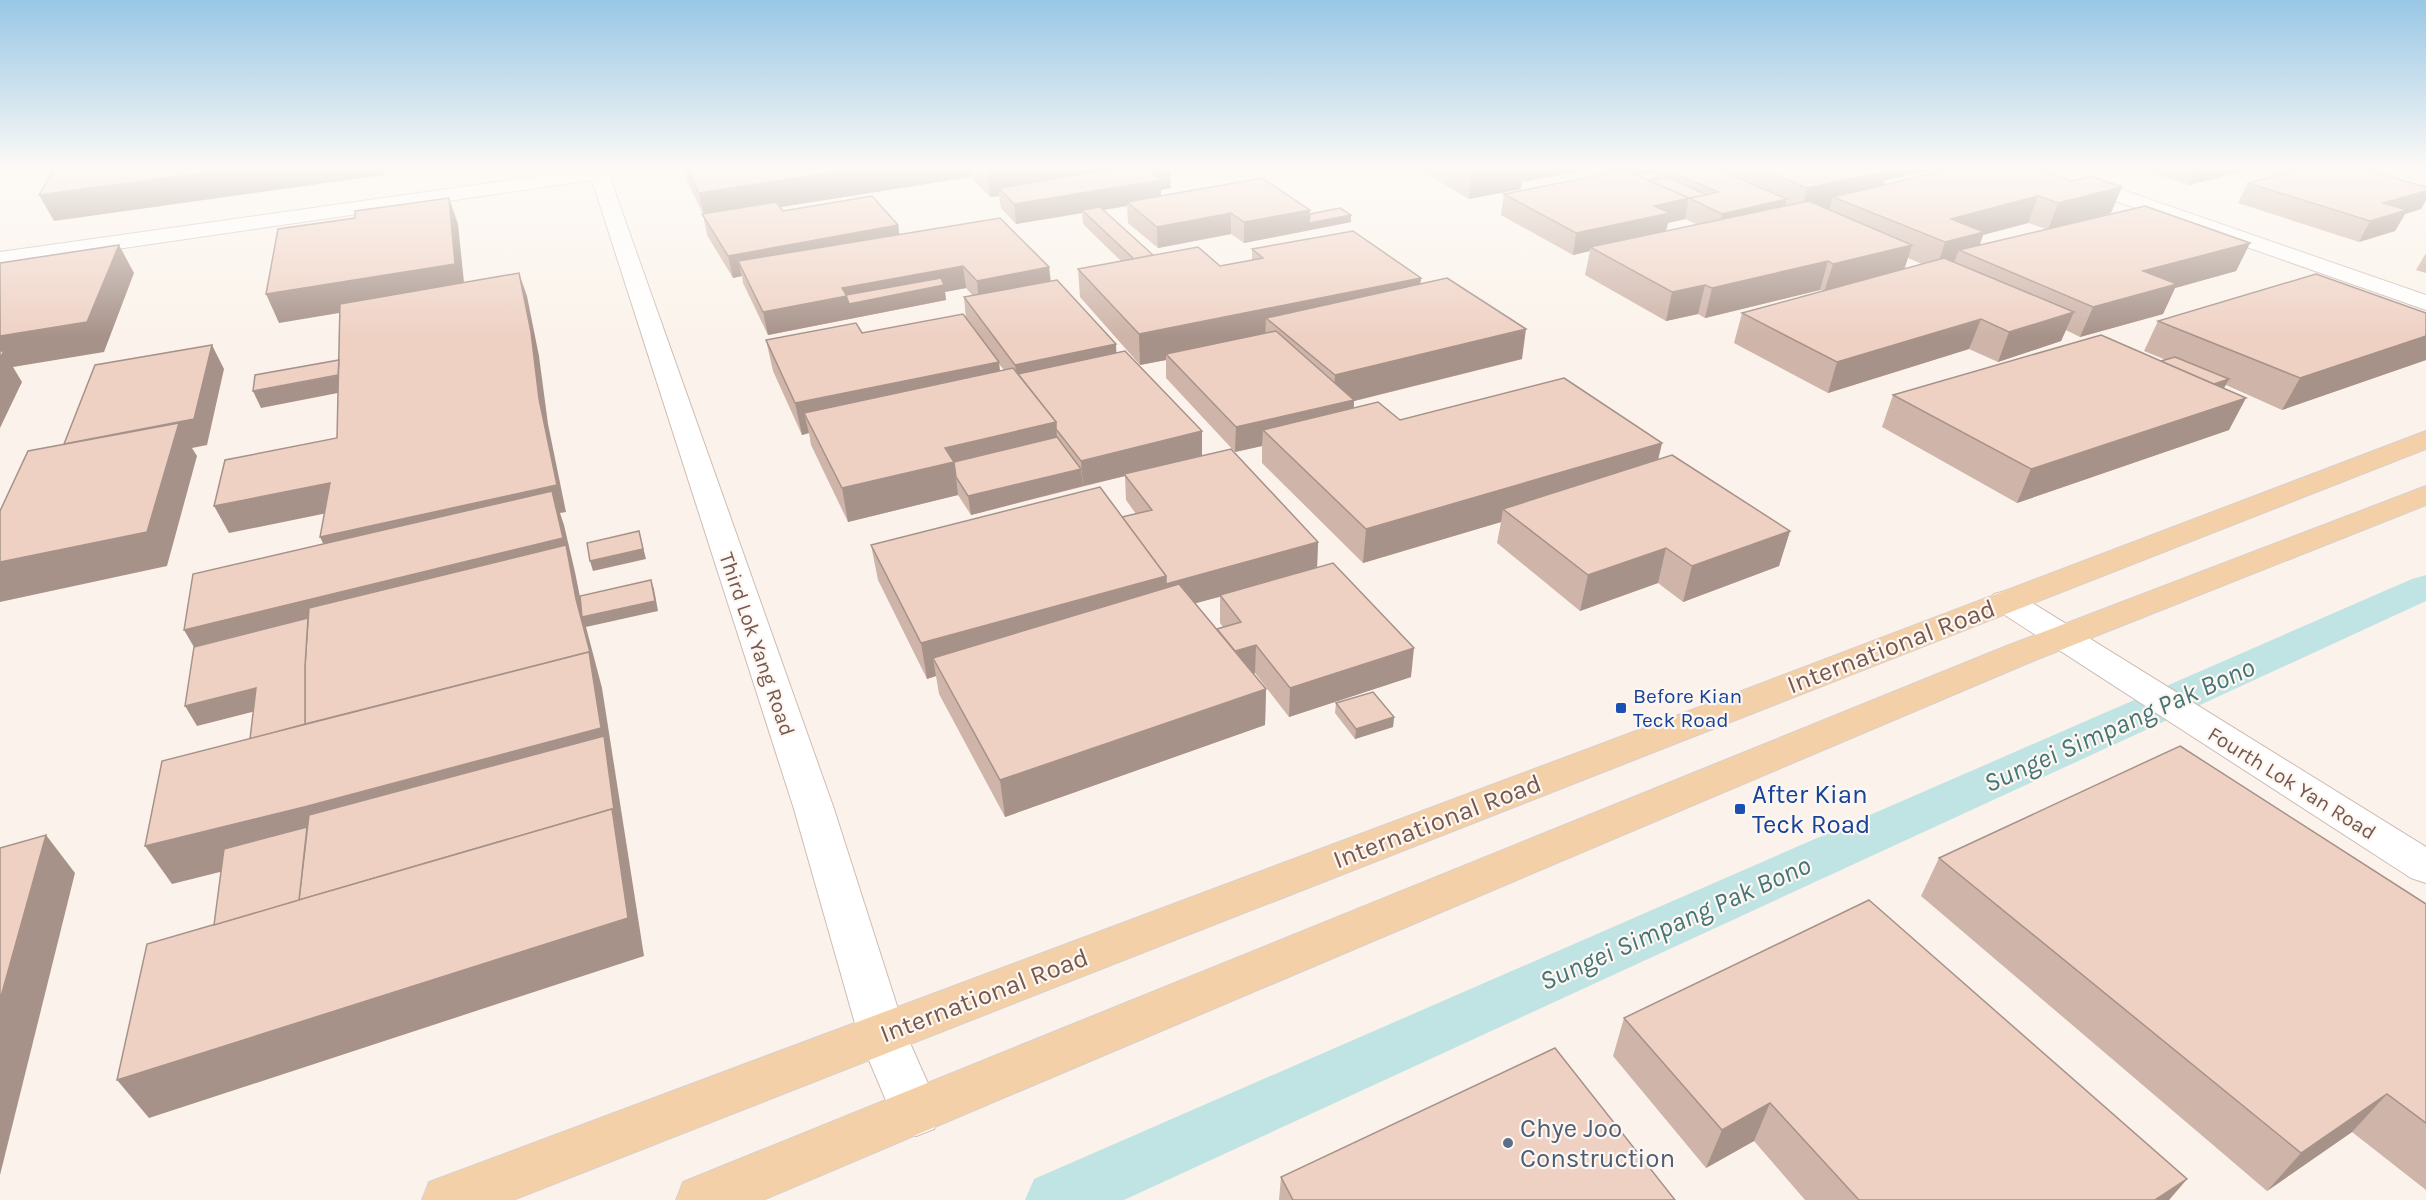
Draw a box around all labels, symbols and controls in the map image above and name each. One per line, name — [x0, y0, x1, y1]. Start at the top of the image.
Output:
street label: Third Lok Yang Road — [714, 549, 800, 739]
street label: International Road — [1783, 592, 2000, 700]
water label: Sungei Simpang Pak Bono — [1979, 651, 2259, 799]
place label: Before Kian Teck Road — [1633, 684, 1742, 732]
marker: Before Kian Teck Road — [1614, 701, 1628, 715]
street label: Fourth Lok Yan Road — [2204, 722, 2380, 844]
street label: International Road — [1329, 767, 1546, 875]
place label: After Kian Teck Road — [1752, 779, 1871, 840]
marker: After Kian Teck Road — [1733, 802, 1747, 816]
water label: Sungei Simpang Pak Bono — [1535, 849, 1815, 997]
street label: International Road — [876, 941, 1093, 1049]
place label: Chye Joo Construction — [1520, 1113, 1675, 1174]
marker: Chye Joo Construction — [1501, 1136, 1515, 1150]

